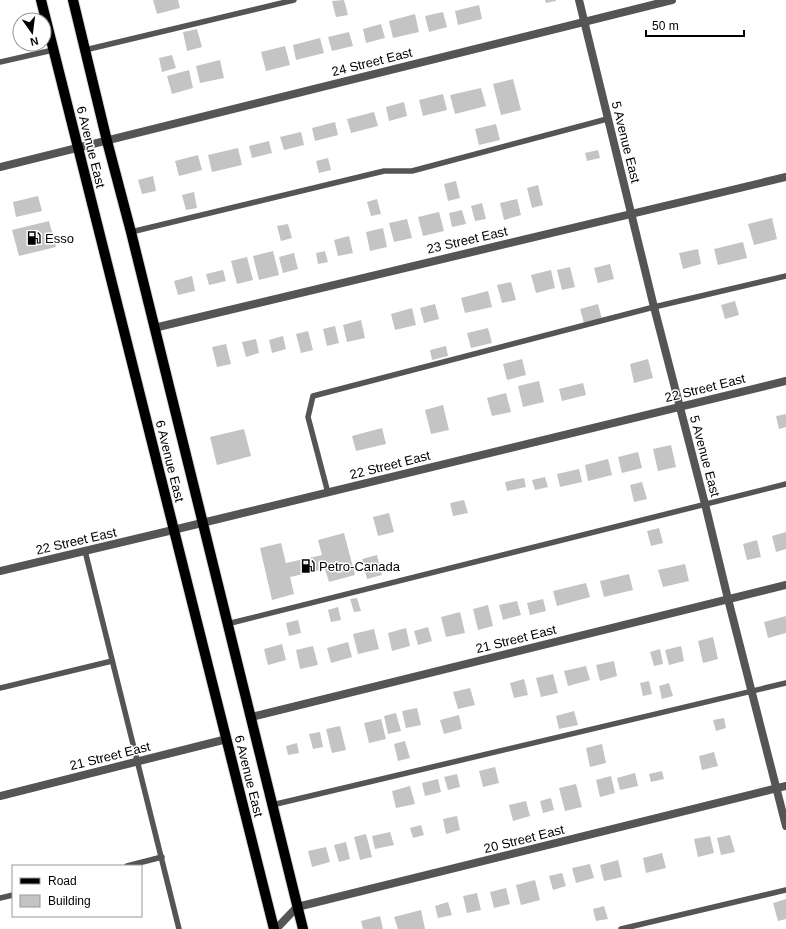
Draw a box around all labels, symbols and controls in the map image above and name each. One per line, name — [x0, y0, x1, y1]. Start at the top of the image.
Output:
north arrow — [12, 12, 52, 52]
scale bar — [646, 12, 744, 38]
text: 50 m — [652, 19, 679, 33]
text: N — [29, 35, 40, 48]
street label: 24 Street East — [330, 45, 414, 79]
street label: 5 Avenue East — [609, 100, 643, 185]
street label: 6 Avenue East — [74, 105, 108, 190]
street label: 23 Street East — [425, 223, 509, 257]
fuel station icon: Esso — [26, 230, 42, 246]
place label: Esso — [45, 231, 74, 246]
street label: 22 Street East — [663, 371, 747, 405]
street label: 5 Avenue East — [687, 414, 723, 499]
street label: 6 Avenue East — [153, 419, 187, 504]
street label: 22 Street East — [348, 448, 432, 482]
street label: 22 Street East — [34, 524, 118, 558]
fuel station icon: Petro-Canada — [300, 558, 316, 574]
place label: Petro-Canada — [319, 559, 401, 574]
street label: 21 Street East — [474, 622, 558, 656]
street label: 6 Avenue East — [232, 734, 266, 819]
street label: 21 Street East — [68, 739, 152, 773]
street label: 20 Street East — [482, 822, 566, 856]
legend — [12, 865, 142, 917]
text: Road — [48, 874, 77, 888]
text: Building — [48, 894, 91, 908]

